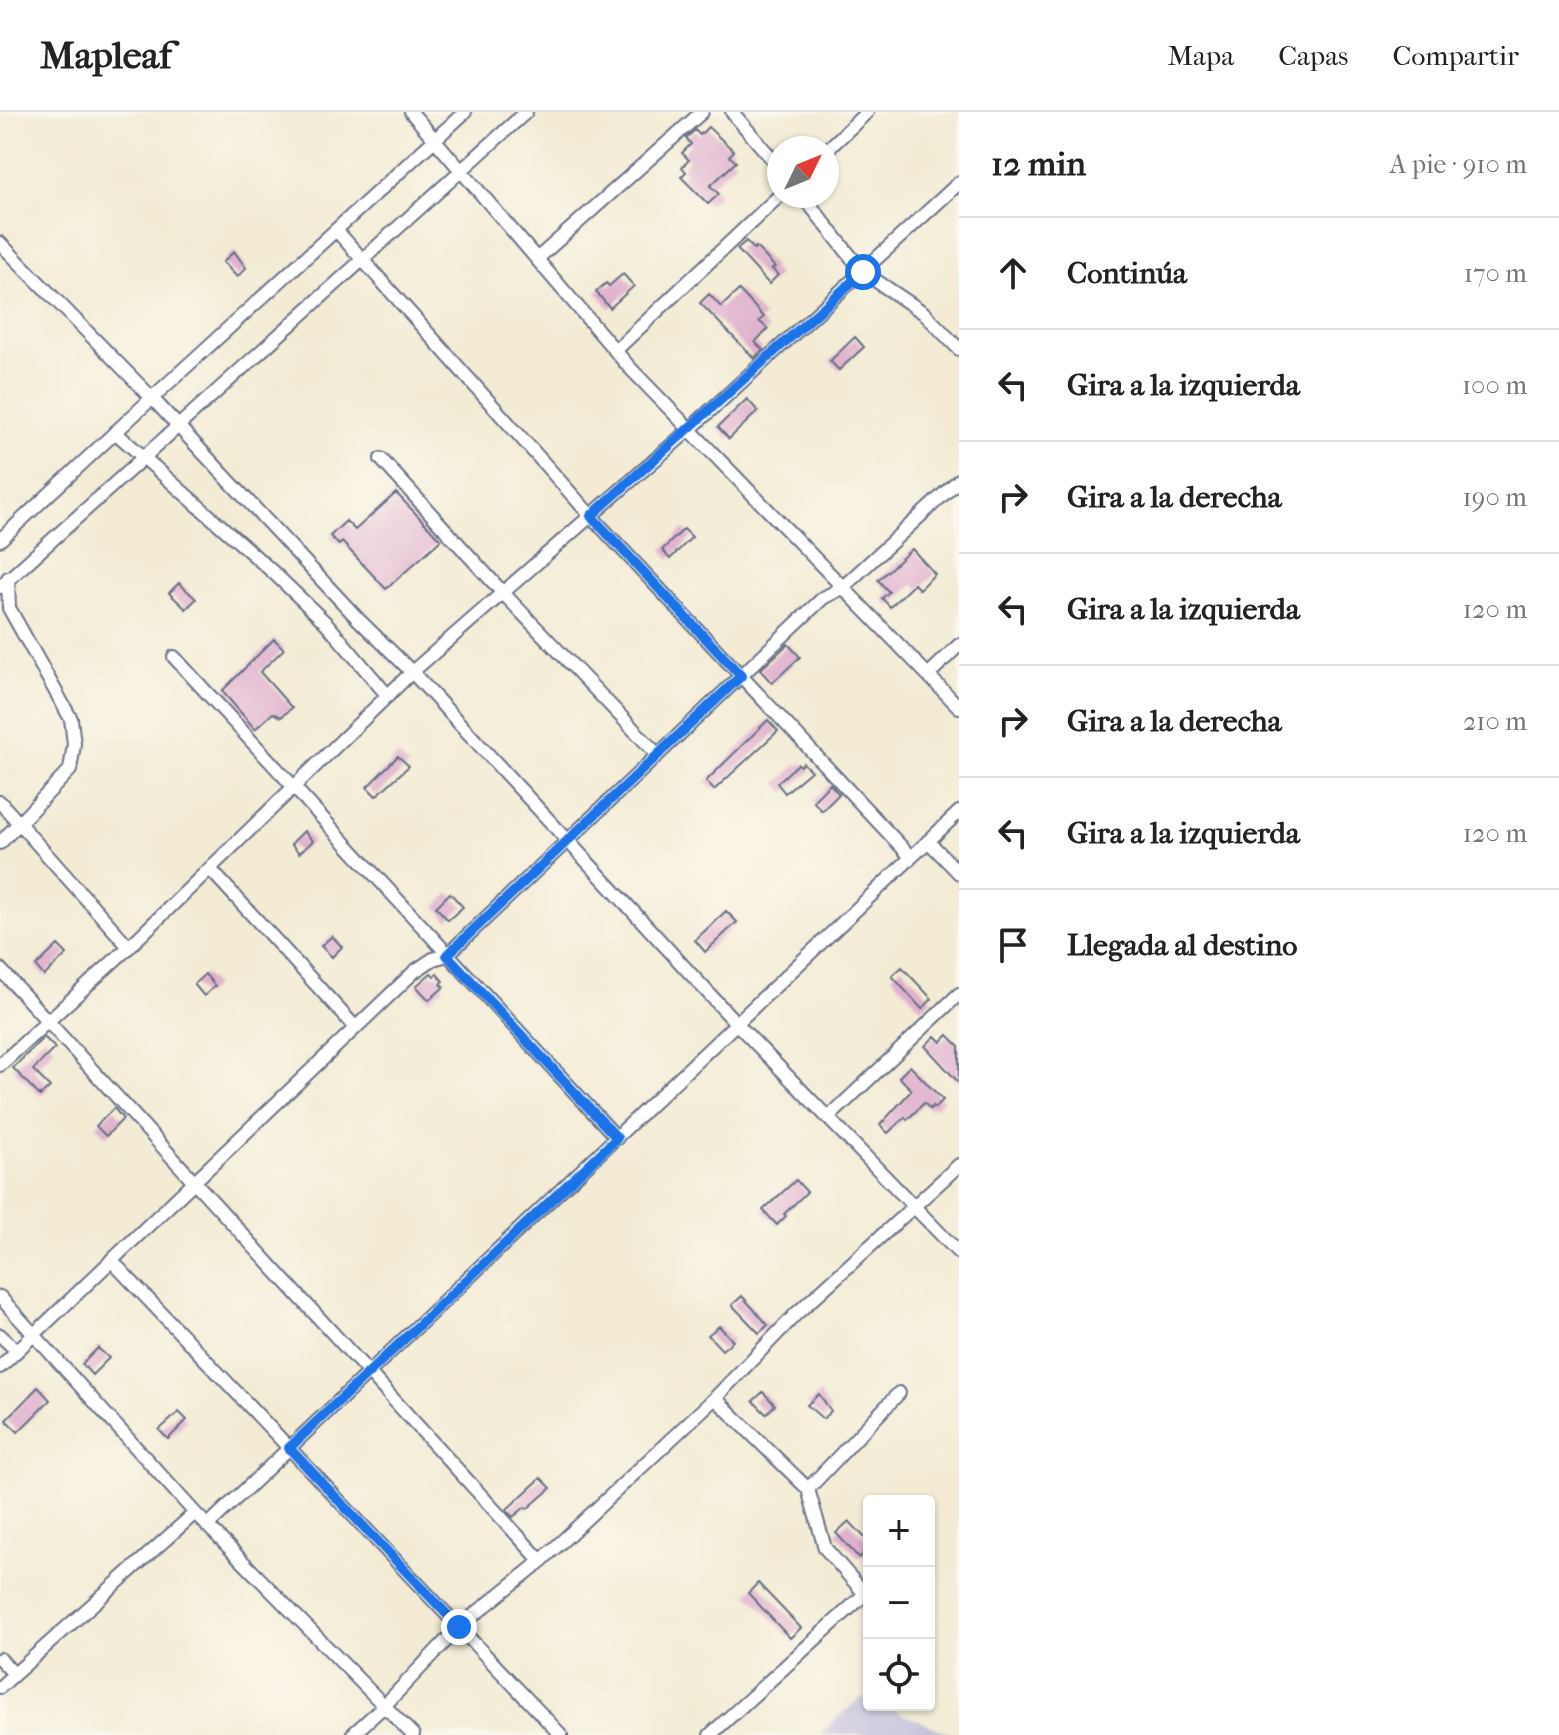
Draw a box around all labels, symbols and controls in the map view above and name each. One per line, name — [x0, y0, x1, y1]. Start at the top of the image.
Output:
text: Mapleaf — [40, 33, 172, 78]
text: Mapa — [1167, 39, 1234, 72]
text: Capas — [1278, 39, 1348, 72]
text: Compartir — [1392, 39, 1519, 72]
north arrow — [767, 136, 839, 208]
text: 12 min — [991, 144, 1086, 184]
text: A pie · 910 m — [1390, 149, 1527, 180]
icon: ahead — [991, 251, 1035, 295]
route start — [845, 254, 881, 290]
text: Continúa — [1067, 256, 1187, 291]
text: 170 m — [1464, 258, 1527, 289]
icon: left — [991, 363, 1035, 407]
text: Gira a la izquierda — [1067, 368, 1300, 403]
text: 100 m — [1462, 370, 1527, 401]
icon: right — [991, 475, 1035, 519]
text: Gira a la derecha — [1067, 480, 1282, 515]
text: 190 m — [1463, 482, 1527, 513]
icon: left — [991, 587, 1035, 631]
text: Gira a la izquierda — [1067, 592, 1300, 627]
text: 120 m — [1463, 594, 1527, 625]
icon: right — [991, 699, 1035, 743]
text: Gira a la derecha — [1067, 704, 1282, 739]
text: 210 m — [1463, 706, 1527, 737]
icon: left — [991, 811, 1035, 855]
text: Gira a la izquierda — [1067, 816, 1300, 851]
text: 120 m — [1463, 818, 1527, 849]
icon: arrive — [991, 923, 1035, 967]
text: Llegada al destino — [1067, 928, 1297, 963]
map controls — [863, 1495, 935, 1711]
button: + — [863, 1495, 935, 1567]
button: − — [863, 1567, 935, 1639]
route end — [441, 1609, 477, 1645]
button: locate — [863, 1639, 935, 1711]

